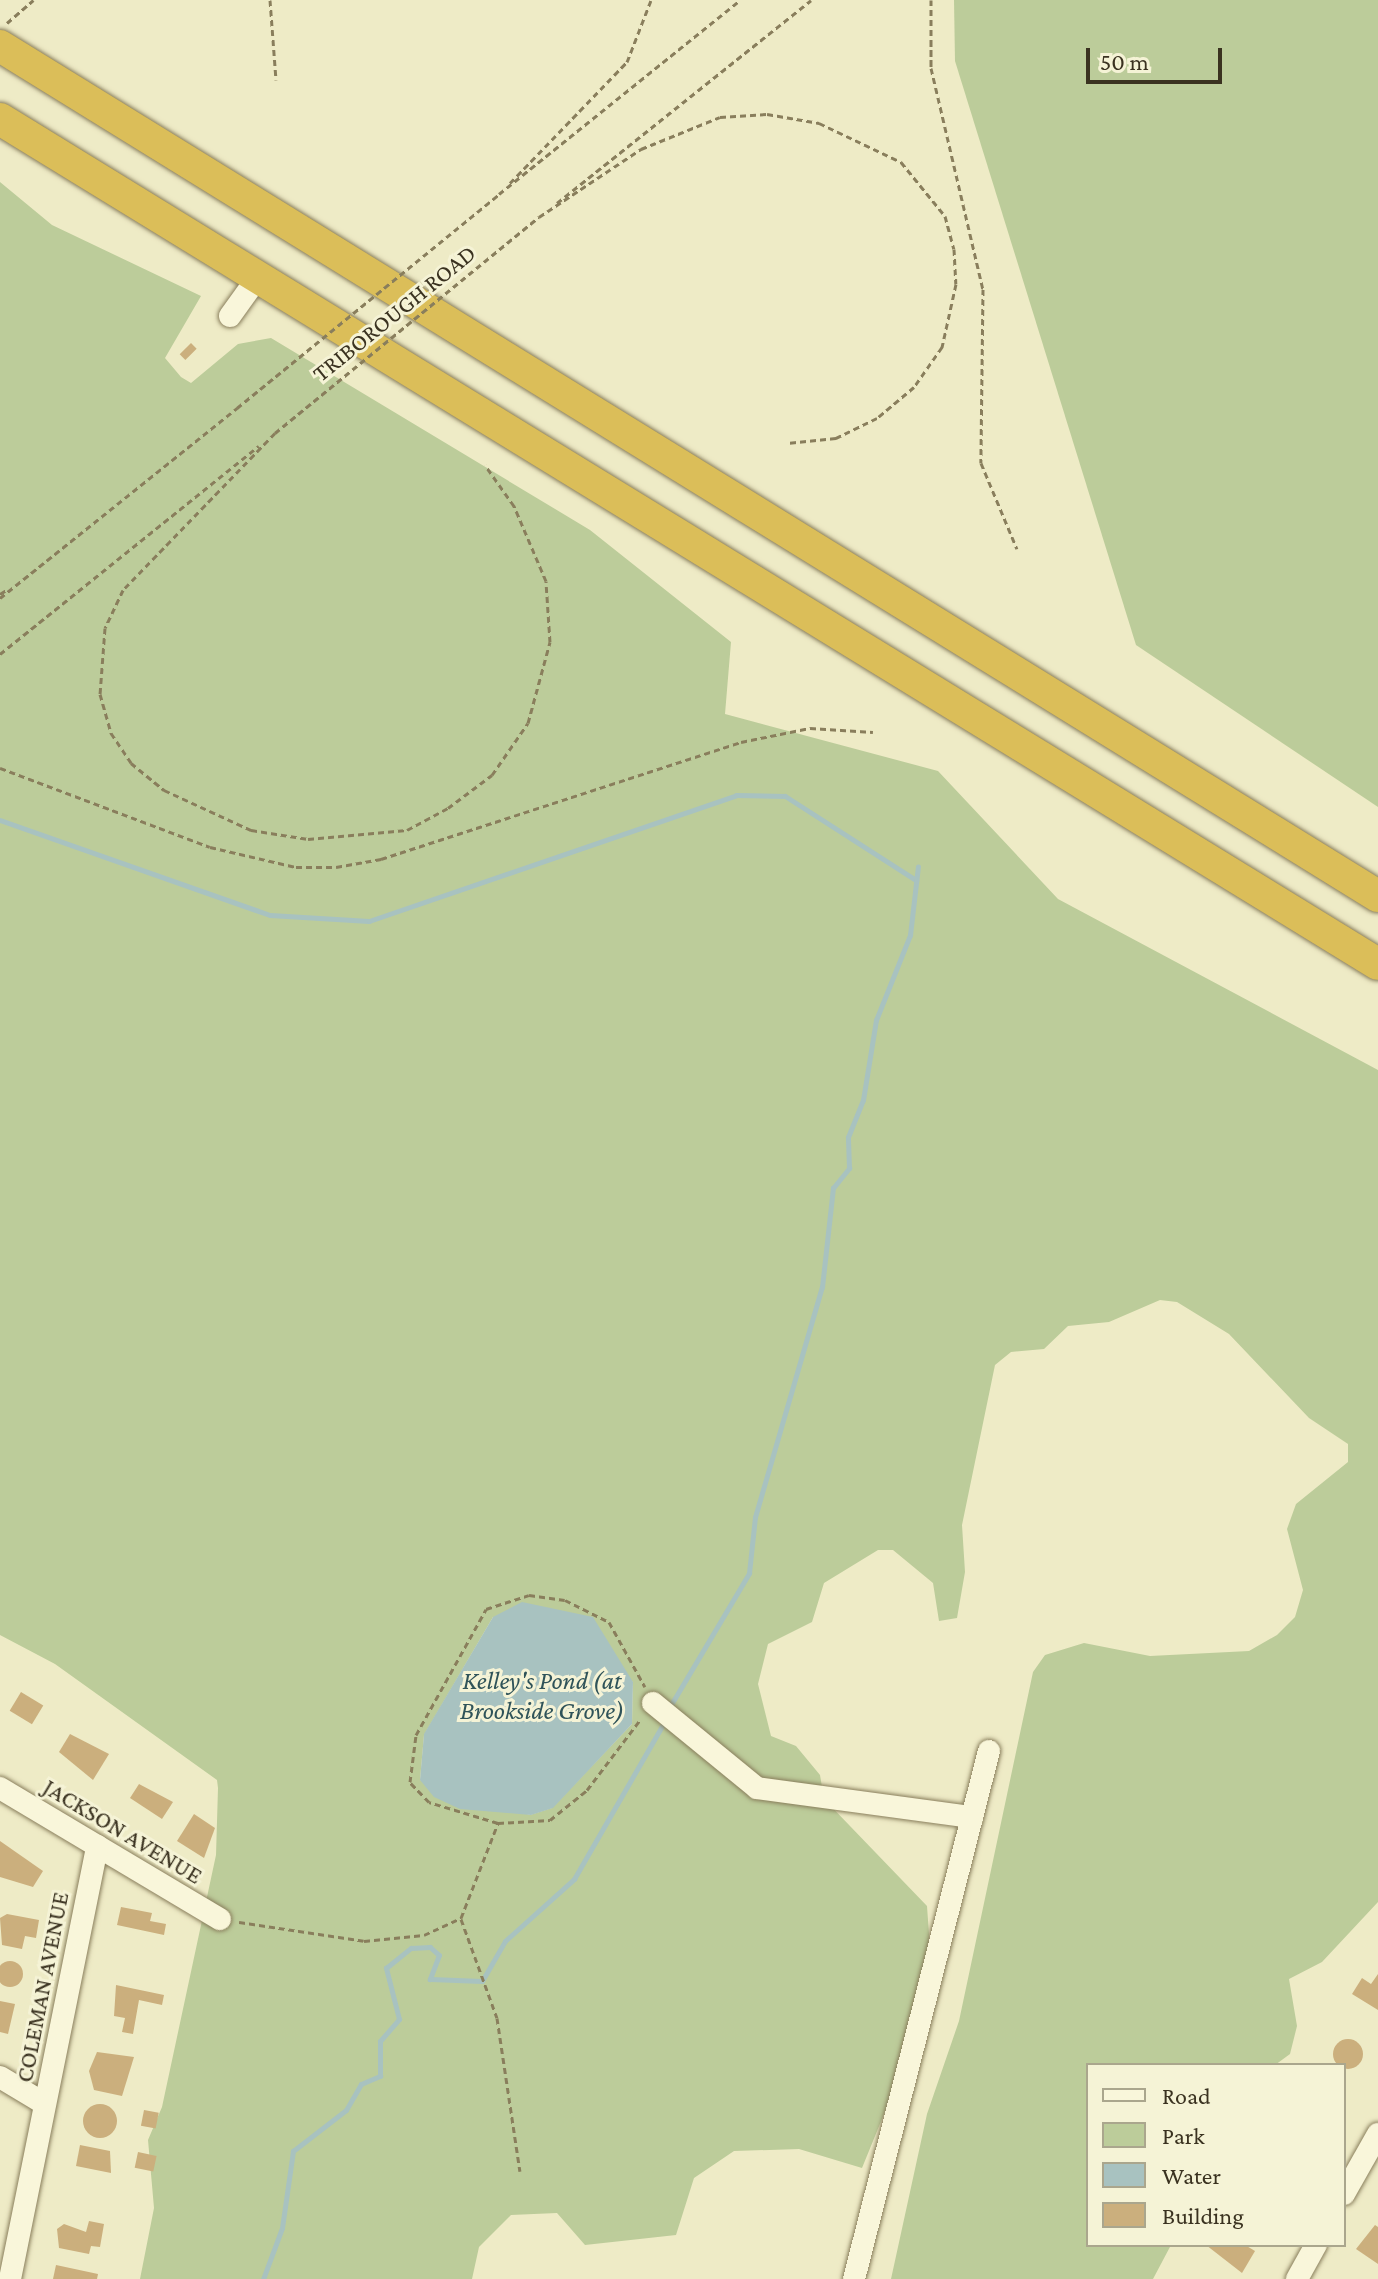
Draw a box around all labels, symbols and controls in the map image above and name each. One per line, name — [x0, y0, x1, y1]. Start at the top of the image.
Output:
scale bar — [1090, 32, 1226, 82]
text: 50 m — [1100, 48, 1149, 75]
street label: TRIBOROUGH ROAD — [307, 238, 481, 388]
water label: Kelley's Pond (at Brookside Grove) — [460, 1665, 624, 1726]
street label: JACKSON AVENUE — [38, 1772, 208, 1890]
street label: COLEMAN AVENUE — [9, 1889, 75, 2085]
legend — [1086, 2063, 1346, 2247]
text: Road — [1162, 2082, 1211, 2109]
text: Park — [1162, 2122, 1205, 2149]
text: Water — [1162, 2162, 1221, 2189]
text: Building — [1162, 2202, 1244, 2229]

